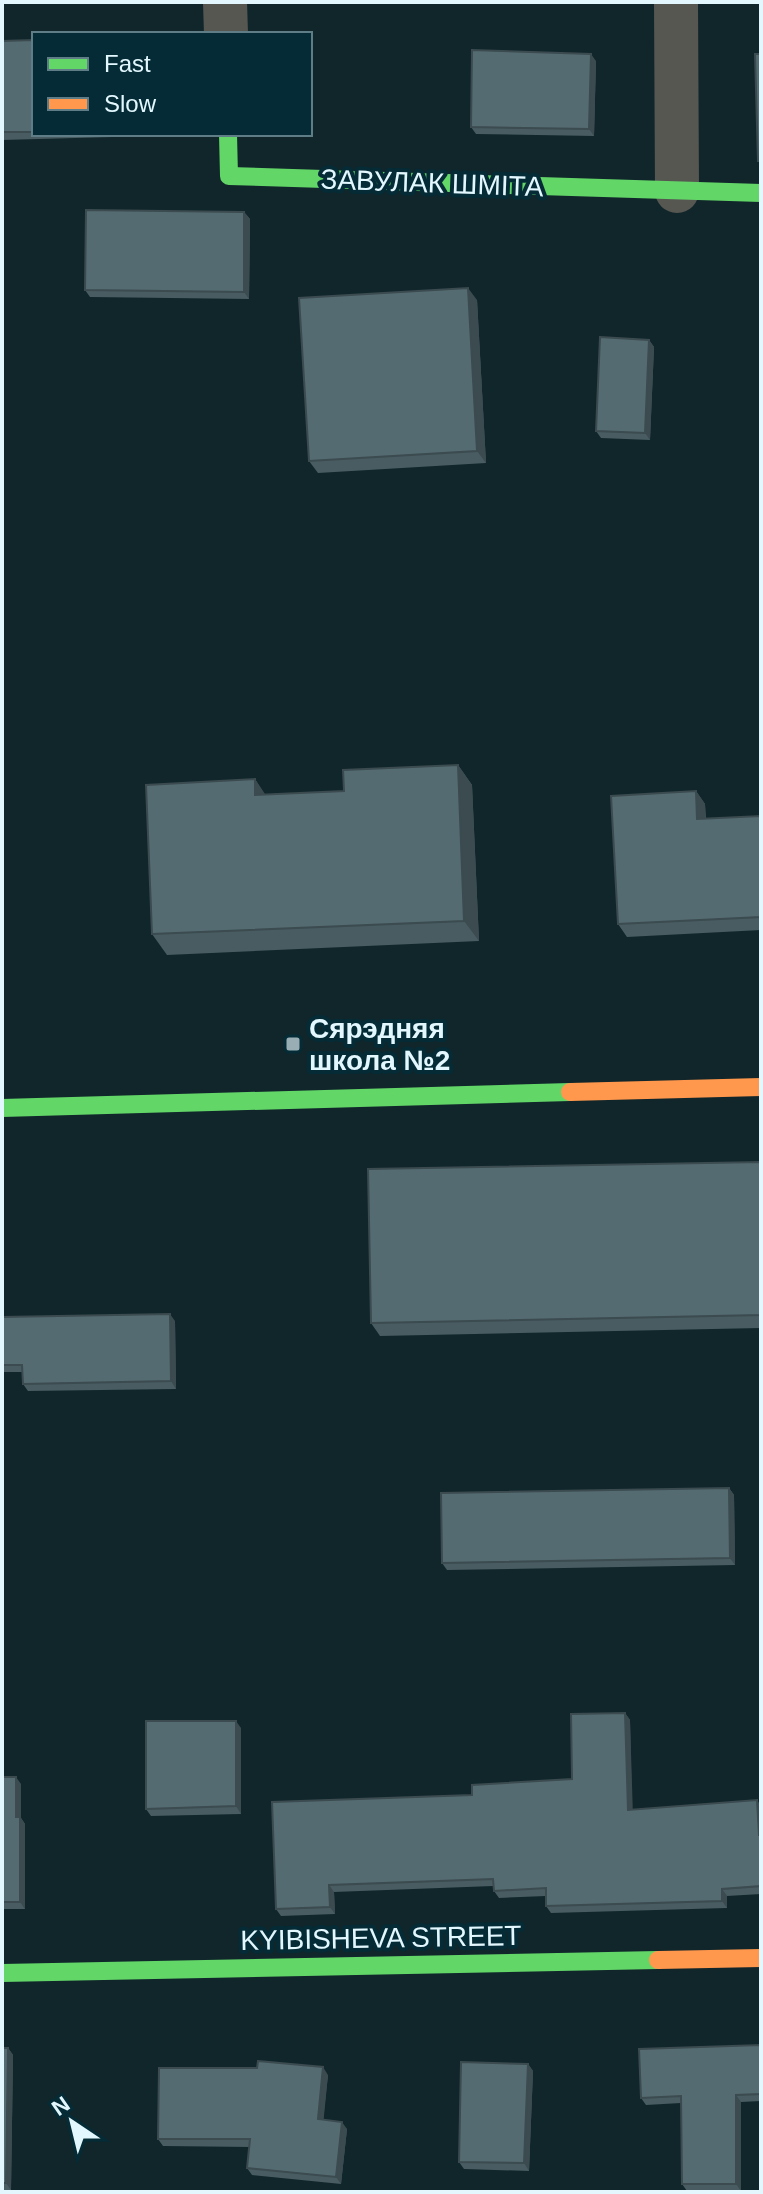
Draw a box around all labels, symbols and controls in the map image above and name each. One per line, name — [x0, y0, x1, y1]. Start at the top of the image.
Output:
legend — [32, 32, 312, 136]
text: Fast — [104, 50, 151, 77]
text: Slow — [104, 90, 157, 117]
street label: ЗАВУЛАК ШМІТА — [320, 164, 544, 202]
place label: Сярэдняя школа №2 — [309, 1013, 450, 1076]
marker: Сярэдняя школа №2 — [284, 1035, 302, 1053]
street label: KYIBISHEVA STREET — [240, 1920, 522, 1956]
north arrow — [32, 2082, 112, 2162]
text: N — [47, 2091, 74, 2121]

